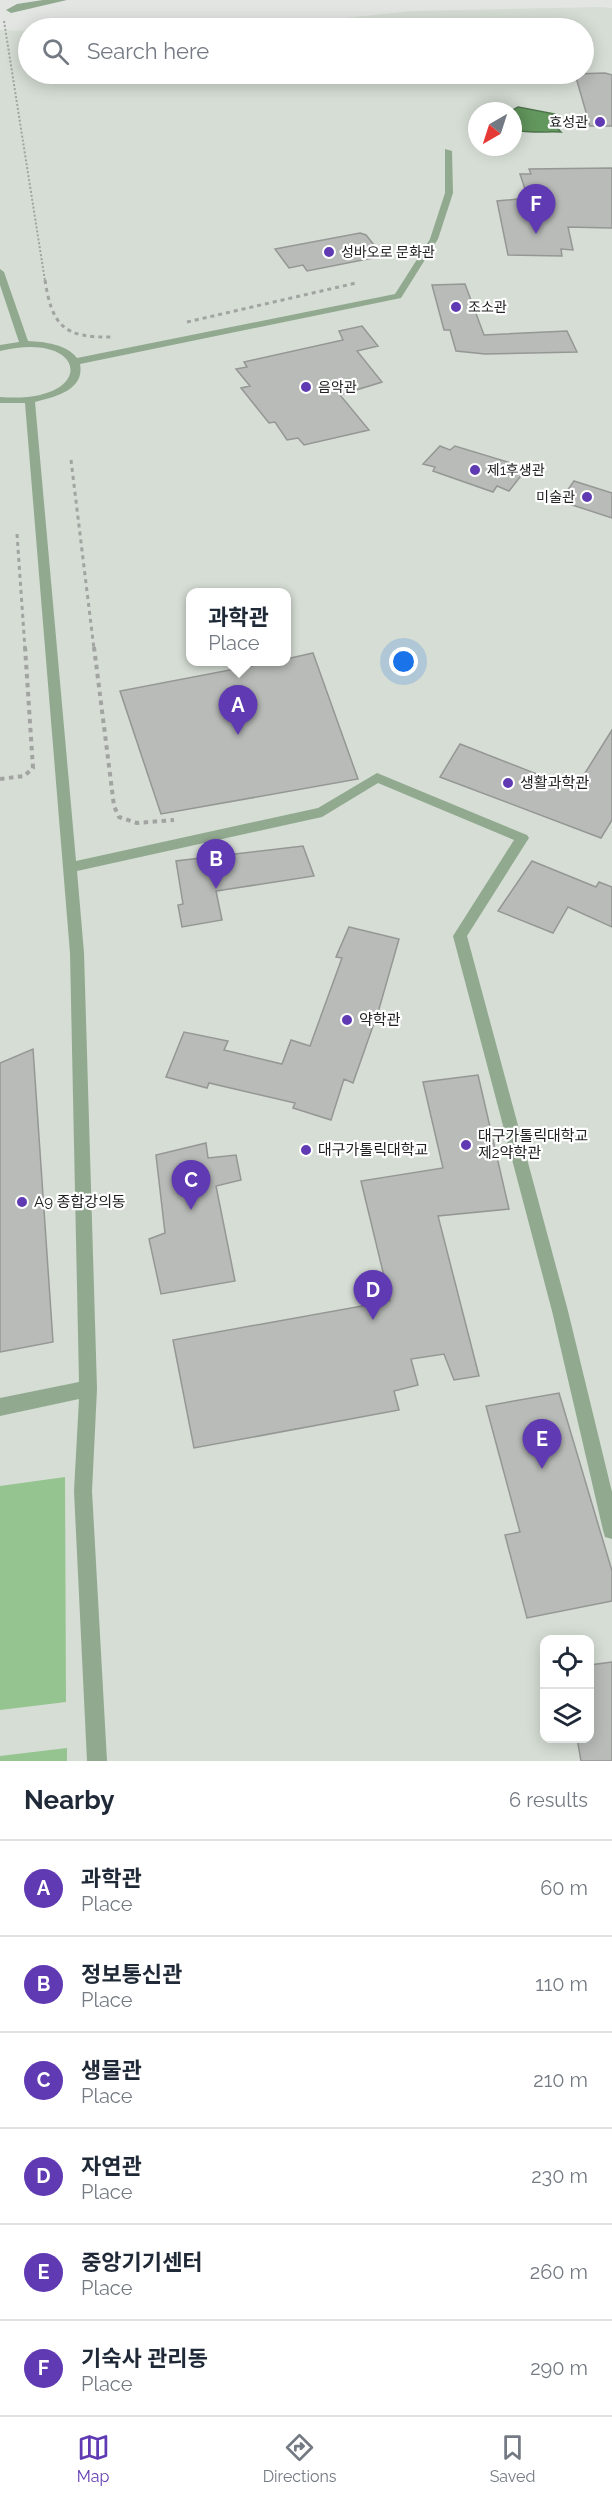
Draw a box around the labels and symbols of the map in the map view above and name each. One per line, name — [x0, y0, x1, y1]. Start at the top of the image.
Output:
north arrow — [468, 102, 522, 156]
place label: 효성관 — [549, 114, 588, 130]
marker: 효성관 — [593, 115, 607, 129]
pin: F — [516, 184, 556, 234]
place label: 성바오로 문화관 — [341, 244, 435, 260]
marker: 성바오로 문화관 — [322, 245, 336, 259]
place label: 조소관 — [468, 299, 507, 315]
marker: 조소관 — [449, 300, 463, 314]
place label: 음악관 — [318, 379, 357, 395]
marker: 음악관 — [299, 380, 313, 394]
place label: 제1후생관 — [487, 462, 545, 478]
marker: 제1후생관 — [468, 463, 482, 477]
place label: 미술관 — [536, 489, 575, 505]
marker: 미술관 — [580, 490, 594, 504]
your location — [389, 647, 418, 676]
pin: A — [218, 686, 258, 735]
place label: 생활과학관 — [520, 774, 589, 792]
marker: 생활과학관 — [501, 776, 515, 790]
pin: B — [196, 840, 236, 889]
place label: 약학관 — [359, 1011, 401, 1029]
marker: 약학관 — [340, 1013, 354, 1027]
place label: 대구가톨릭대학교 제2약학관 — [478, 1127, 588, 1162]
marker: 대구가톨릭대학교 제2약학관 — [459, 1138, 473, 1152]
place label: 대구가톨릭대학교 — [318, 1141, 428, 1159]
marker: 대구가톨릭대학교 — [299, 1143, 313, 1157]
pin: C — [172, 1160, 210, 1210]
place label: A9 종합강의동 — [34, 1193, 126, 1211]
marker: A9 종합강의동 — [15, 1195, 29, 1209]
pin: D — [354, 1270, 392, 1320]
pin: E — [522, 1420, 562, 1469]

